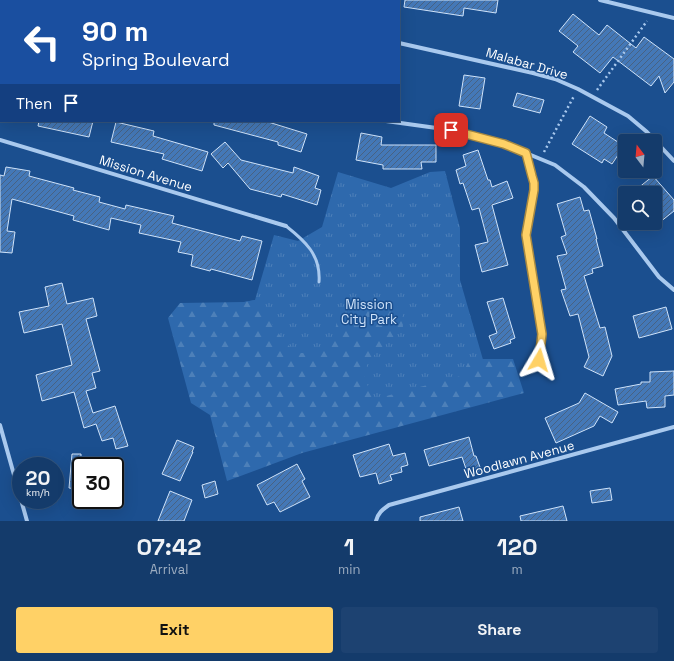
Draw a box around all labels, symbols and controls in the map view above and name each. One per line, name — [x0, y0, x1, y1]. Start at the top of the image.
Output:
text: 90 m — [82, 13, 148, 49]
icon: left — [16, 16, 68, 68]
street label: Malabar Drive — [484, 44, 570, 83]
text: Spring Boulevard — [82, 48, 230, 71]
icon: arrive — [60, 92, 82, 114]
text: Then — [16, 94, 52, 113]
pin — [434, 113, 468, 147]
icon: arrive — [440, 119, 462, 141]
north arrow — [618, 134, 662, 178]
map controls — [618, 134, 662, 230]
street label: Mission Avenue — [97, 151, 194, 196]
button: search — [618, 186, 662, 230]
park label: Mission City Park — [341, 296, 397, 328]
position arrow — [518, 339, 560, 381]
street label: Woodlawn Avenue — [462, 437, 576, 482]
speed limit sign: 30 — [72, 457, 124, 509]
text: 20 — [26, 465, 50, 491]
text: km/h — [26, 486, 50, 499]
text: 07:42 — [136, 531, 202, 562]
text: 1 — [344, 531, 355, 562]
text: 120 — [497, 531, 538, 562]
text: Arrival — [150, 561, 188, 578]
text: min — [338, 561, 360, 578]
text: m — [512, 561, 523, 578]
button: Exit — [16, 607, 333, 653]
button: Share — [341, 607, 658, 653]

